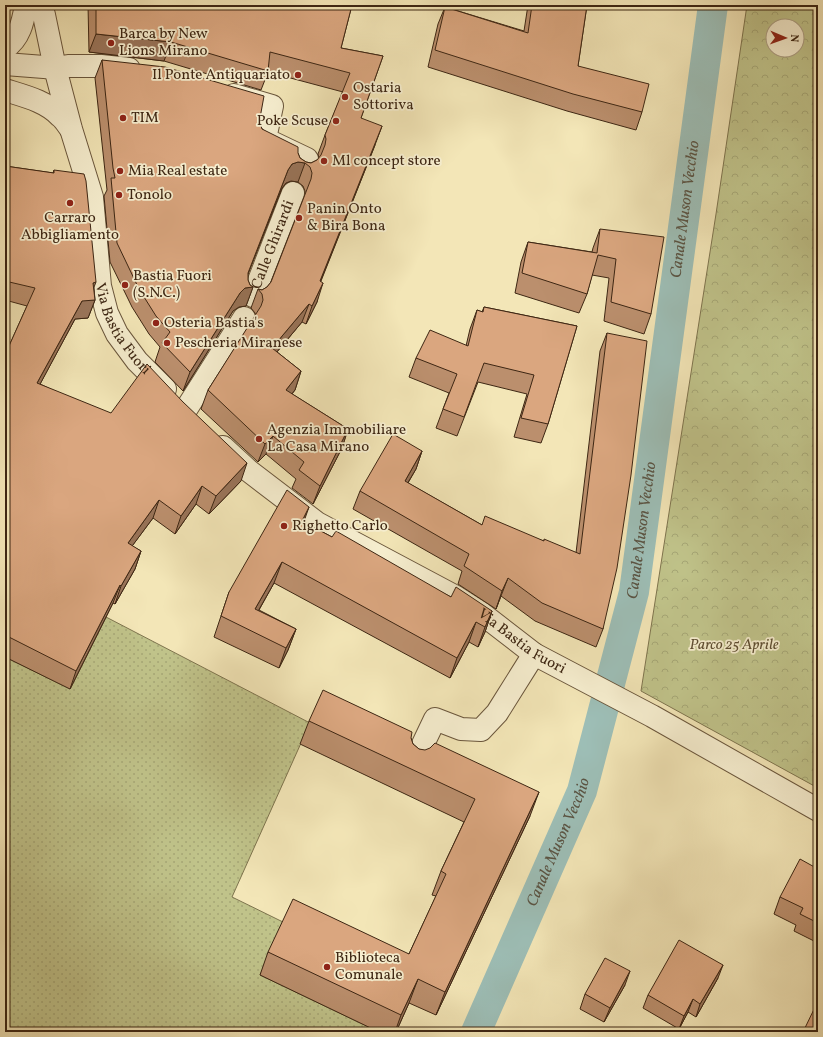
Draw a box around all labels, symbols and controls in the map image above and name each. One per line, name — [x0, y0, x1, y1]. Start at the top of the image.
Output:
north arrow — [765, 18, 805, 58]
place label: Barca by New Lions Mirano — [119, 24, 208, 62]
text: N — [786, 34, 801, 43]
marker: Barca by New Lions Mirano — [106, 38, 116, 48]
place label: Il Ponte Antiquariato — [152, 65, 290, 86]
marker: Il Ponte Antiquariato — [293, 70, 303, 80]
place label: Ostaria Sottoriva — [353, 78, 414, 116]
marker: Ostaria Sottoriva — [340, 92, 350, 102]
place label: TIM — [131, 108, 159, 129]
place label: Poke Scuse — [257, 111, 328, 132]
marker: TIM — [118, 113, 128, 123]
marker: Poke Scuse — [331, 116, 341, 126]
water label: Canale Muson Vecchio — [665, 139, 706, 279]
place label: Ml concept store — [332, 151, 441, 172]
marker: Ml concept store — [319, 156, 329, 166]
place label: Mia Real estate — [128, 161, 227, 182]
marker: Mia Real estate — [115, 166, 125, 176]
place label: Tonolo — [127, 185, 172, 206]
marker: Tonolo — [114, 190, 124, 200]
street label: Calle Ghirardi — [246, 197, 300, 292]
marker: Carraro Abbigliamento — [65, 198, 75, 208]
place label: Panin Onto & Bira Bona — [307, 199, 386, 237]
place label: Carraro Abbigliamento — [21, 208, 119, 246]
marker: Panin Onto & Bira Bona — [294, 213, 304, 223]
place label: Bastia Fuori (S.N.C.) — [133, 266, 212, 304]
marker: Bastia Fuori (S.N.C.) — [120, 280, 130, 290]
street label: Via Bastia Fuori — [89, 281, 156, 380]
place label: Osteria Bastia's — [164, 313, 264, 334]
marker: Osteria Bastia's — [151, 318, 161, 328]
place label: Pescheria Miranese — [175, 333, 302, 354]
marker: Pescheria Miranese — [162, 338, 172, 348]
place label: Agenzia Immobiliare La Casa Mirano — [267, 420, 406, 458]
marker: Agenzia Immobiliare La Casa Mirano — [254, 434, 264, 444]
water label: Canale Muson Vecchio — [622, 460, 663, 602]
place label: Righetto Carlo — [292, 516, 388, 537]
marker: Righetto Carlo — [279, 521, 289, 531]
street label: Via Bastia Fuori — [473, 604, 569, 679]
park label: Parco 25 Aprile — [690, 635, 779, 656]
water label: Canale Muson Vecchio — [521, 775, 596, 910]
place label: Biblioteca Comunale — [335, 948, 403, 986]
marker: Biblioteca Comunale — [322, 962, 332, 972]

